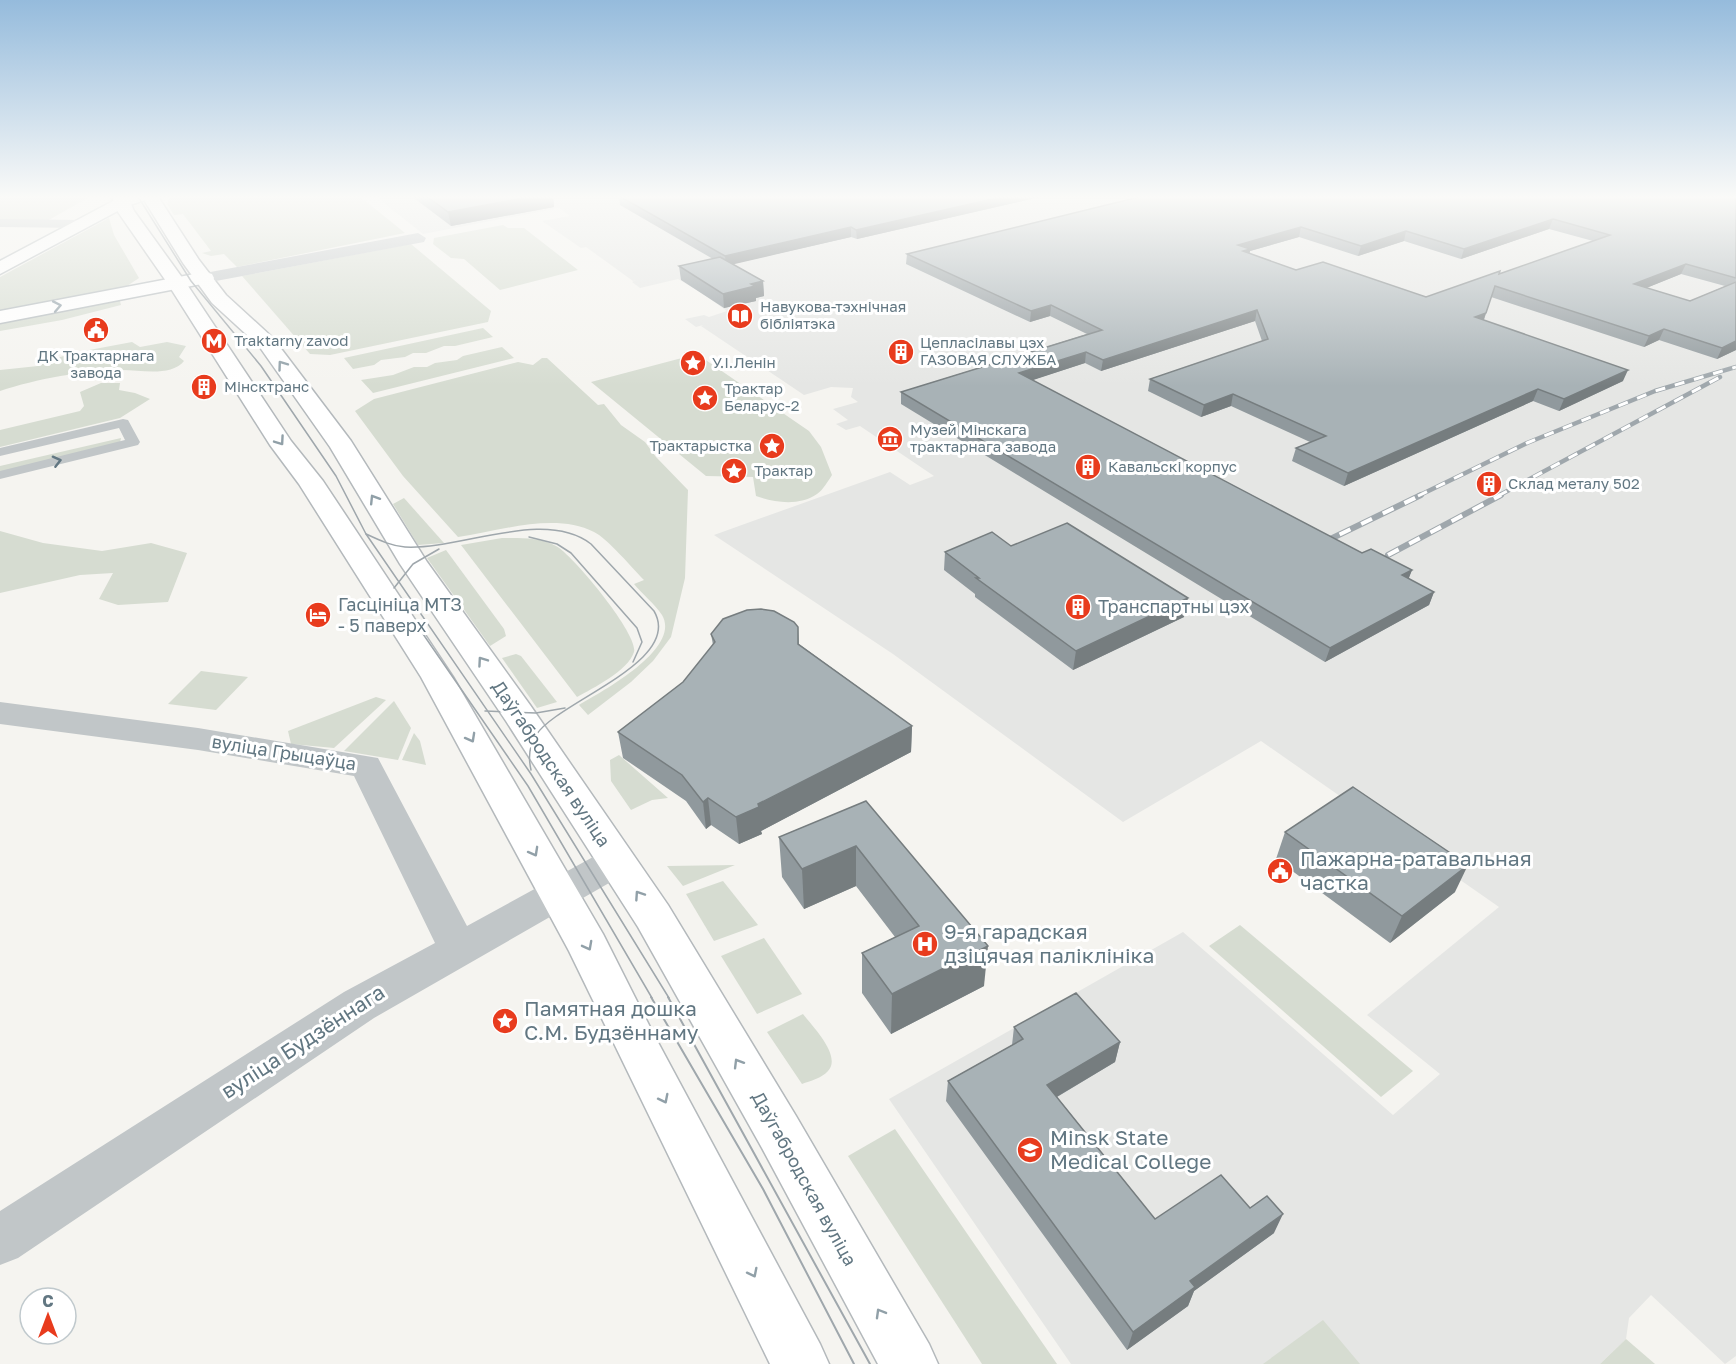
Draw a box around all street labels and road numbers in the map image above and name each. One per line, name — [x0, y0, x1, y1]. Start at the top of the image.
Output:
street label: Даўгабродская вуліца — [488, 676, 616, 851]
street label: вуліца Грыцаўца — [210, 730, 358, 774]
street label: вуліца Будзённага — [216, 979, 389, 1104]
street label: Даўгабродская вуліца — [748, 1088, 862, 1269]

